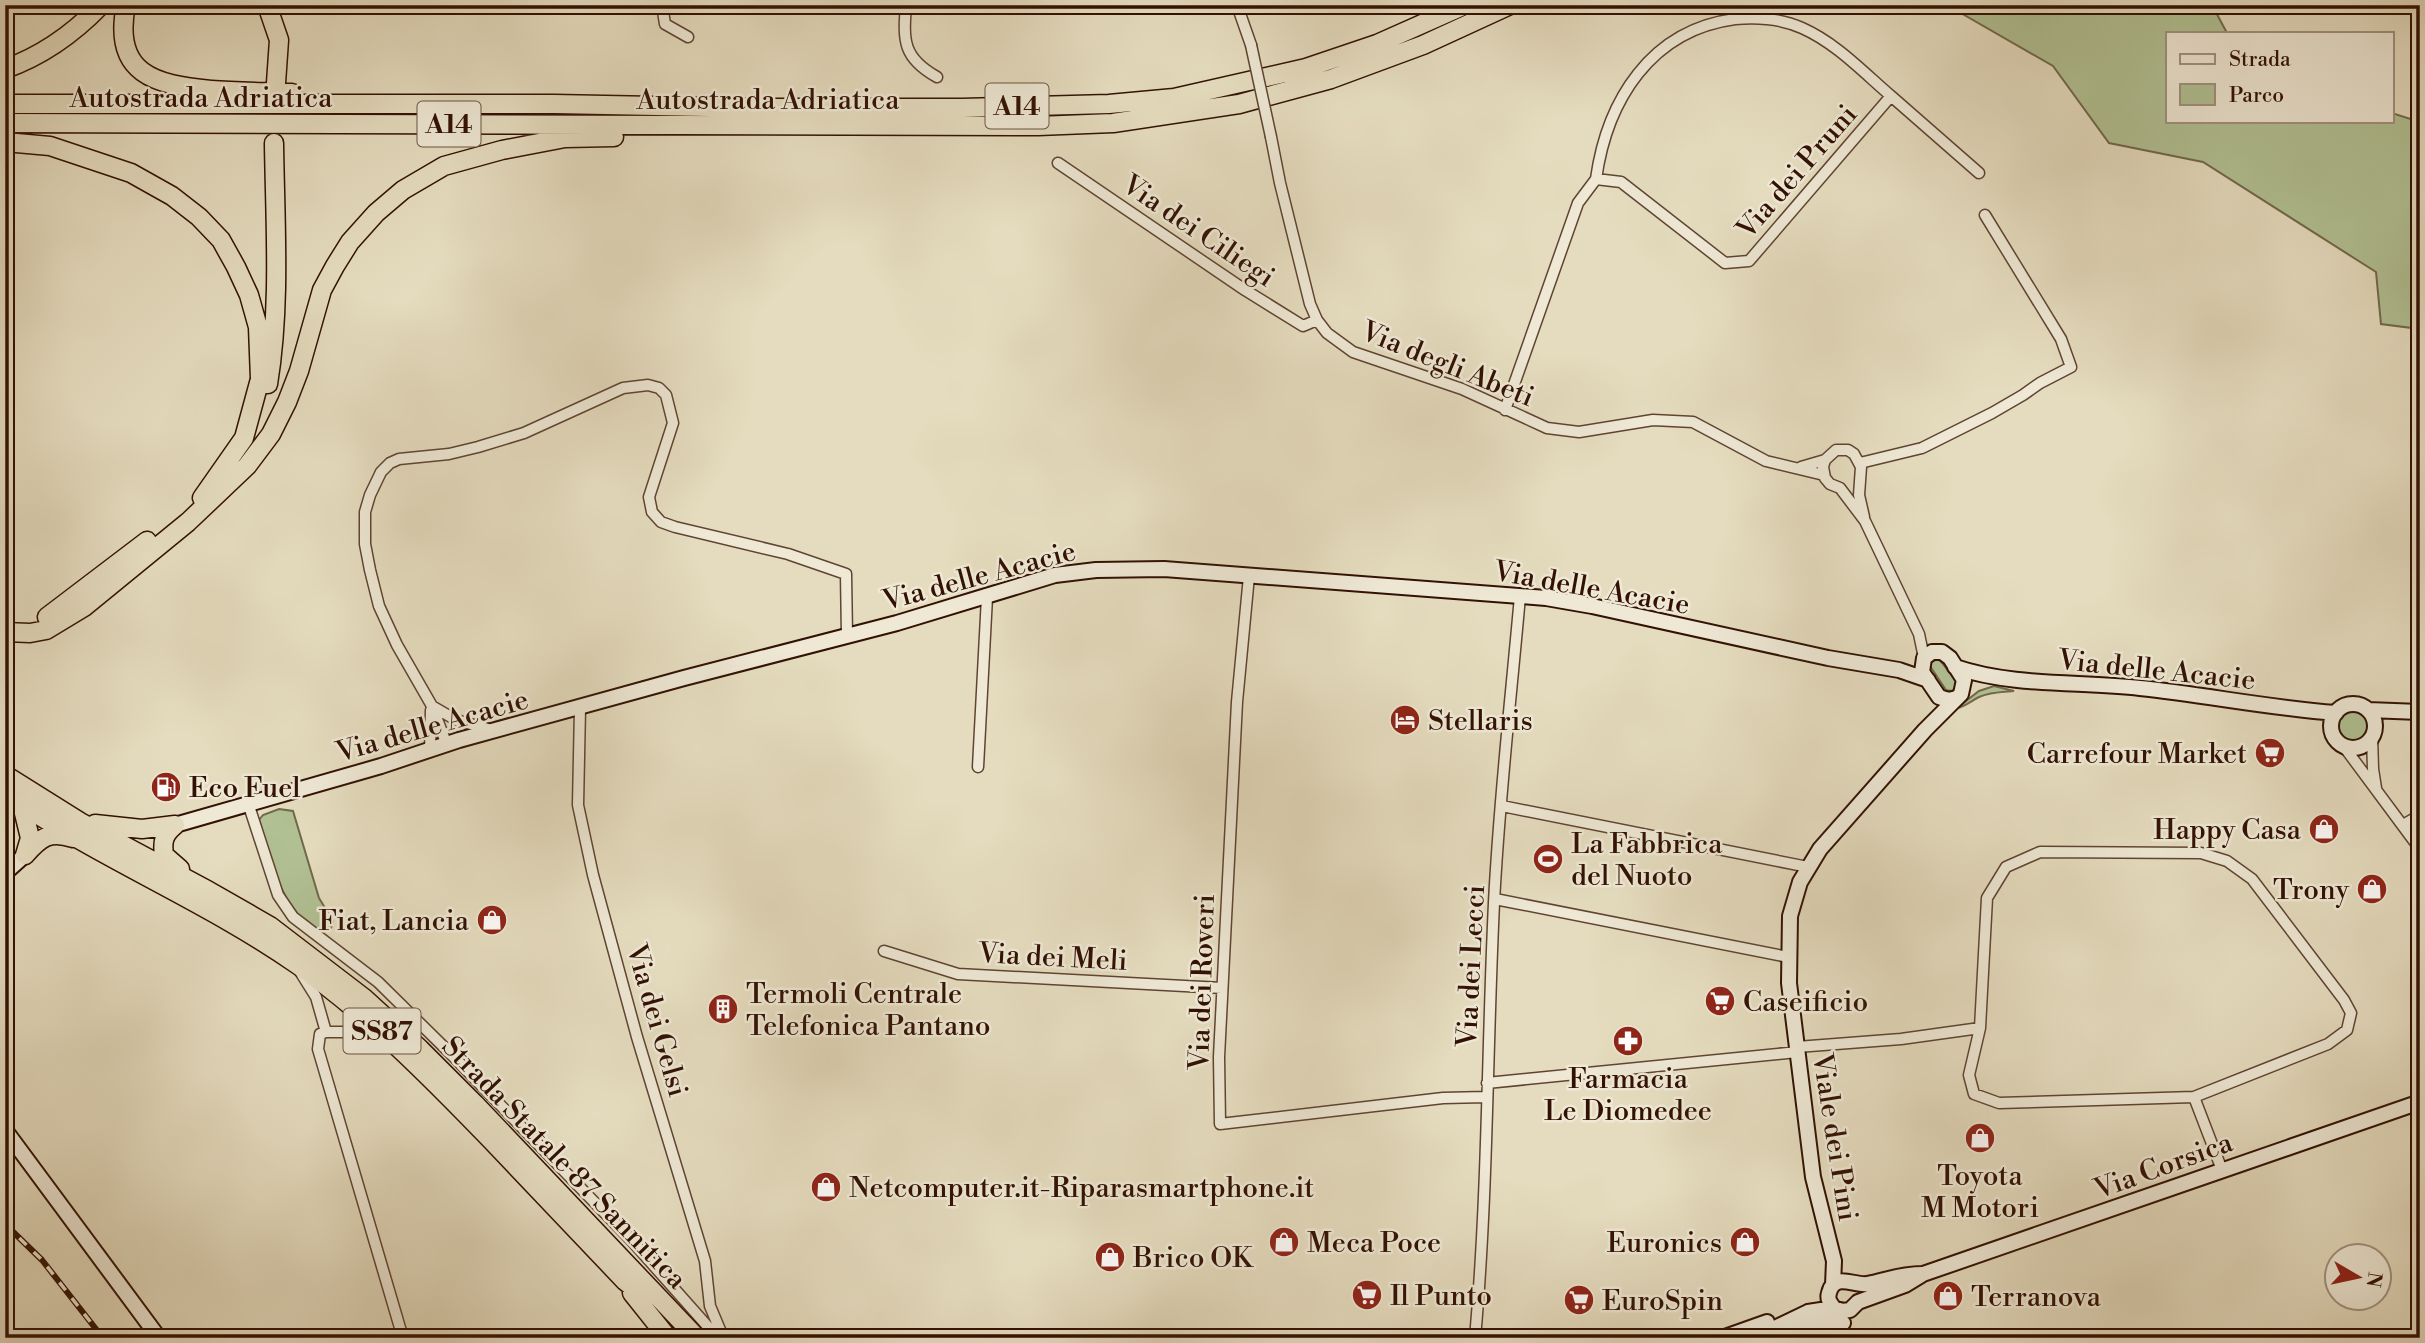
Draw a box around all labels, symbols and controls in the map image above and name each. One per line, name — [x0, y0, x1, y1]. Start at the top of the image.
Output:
legend — [2166, 32, 2394, 122]
text: Strada — [2229, 47, 2291, 73]
street label: Autostrada Adriatica — [69, 81, 333, 116]
street label: Autostrada Adriatica — [636, 83, 900, 118]
road number: A14 — [986, 83, 1048, 128]
text: Parco — [2229, 83, 2284, 109]
street label: Via dei Pruni — [1729, 98, 1865, 247]
road number: A14 — [418, 102, 480, 146]
street label: Via dei Ciliegi — [1114, 167, 1281, 295]
street label: Via degli Abeti — [1355, 313, 1539, 415]
street label: Via delle Acacie — [878, 534, 1080, 619]
street label: Via delle Acacie — [1490, 554, 1692, 623]
street label: Via delle Acacie — [2055, 643, 2257, 698]
street label: Via delle Acacie — [331, 682, 533, 771]
hotel icon: Stellaris — [1388, 703, 1422, 737]
place label: Stellaris — [1428, 704, 1533, 739]
supermarket icon: Carrefour Market — [2253, 736, 2287, 770]
place label: Carrefour Market — [2027, 737, 2247, 772]
fuel station icon: Eco Fuel — [149, 770, 183, 804]
place label: Eco Fuel — [189, 771, 301, 806]
shop icon: Happy Casa — [2307, 812, 2341, 846]
place label: Happy Casa — [2153, 813, 2302, 848]
place label: La Fabbrica del Nuoto — [1571, 827, 1723, 894]
sports icon: La Fabbrica del Nuoto — [1531, 842, 1565, 876]
shop icon: Trony — [2355, 872, 2389, 906]
place label: Trony — [2273, 873, 2349, 908]
street label: Via dei Lecci — [1450, 884, 1493, 1049]
street label: Via dei Roveri — [1182, 893, 1223, 1072]
shop icon: Fiat, Lancia — [475, 903, 509, 937]
place label: Fiat, Lancia — [318, 904, 470, 939]
street label: Via dei Meli — [977, 936, 1128, 979]
street label: Via dei Gelsi — [618, 939, 695, 1101]
place label: Termoli Centrale Telefonica Pantano — [746, 977, 991, 1044]
supermarket icon: Caseificio — [1703, 984, 1737, 1018]
place label: Caseificio — [1743, 985, 1868, 1020]
building icon: Termoli Centrale Telefonica Pantano — [706, 992, 740, 1026]
road number: SS87 — [344, 1008, 420, 1054]
pharmacy icon: Farmacia Le Diomedee — [1611, 1024, 1645, 1058]
street label: Strada Statale 87 Sannitica — [434, 1029, 694, 1297]
street label: Viale dei Pini — [1804, 1050, 1865, 1224]
place label: Farmacia Le Diomedee — [1544, 1062, 1712, 1129]
shop icon: Toyota M Motori — [1963, 1121, 1997, 1155]
street label: Via Corsica — [2089, 1125, 2238, 1208]
place label: Toyota M Motori — [1921, 1159, 2039, 1226]
shop icon: Netcomputer.it-Riparasmartphone.it — [809, 1170, 843, 1204]
place label: Netcomputer.it-Riparasmartphone.it — [849, 1171, 1314, 1206]
shop icon: Meca Poce — [1267, 1225, 1301, 1259]
shop icon: Euronics — [1728, 1225, 1762, 1259]
place label: Meca Poce — [1307, 1226, 1441, 1261]
place label: Euronics — [1607, 1226, 1722, 1261]
shop icon: Brico OK — [1093, 1240, 1127, 1274]
place label: Brico OK — [1132, 1241, 1254, 1276]
north arrow — [2324, 1242, 2394, 1312]
text: N — [2361, 1270, 2387, 1289]
supermarket icon: Il Punto — [1350, 1278, 1384, 1312]
place label: Il Punto — [1390, 1279, 1492, 1314]
shop icon: Terranova — [1931, 1279, 1965, 1313]
place label: Terranova — [1971, 1280, 2102, 1315]
supermarket icon: EuroSpin — [1562, 1283, 1596, 1317]
place label: EuroSpin — [1602, 1284, 1723, 1319]

